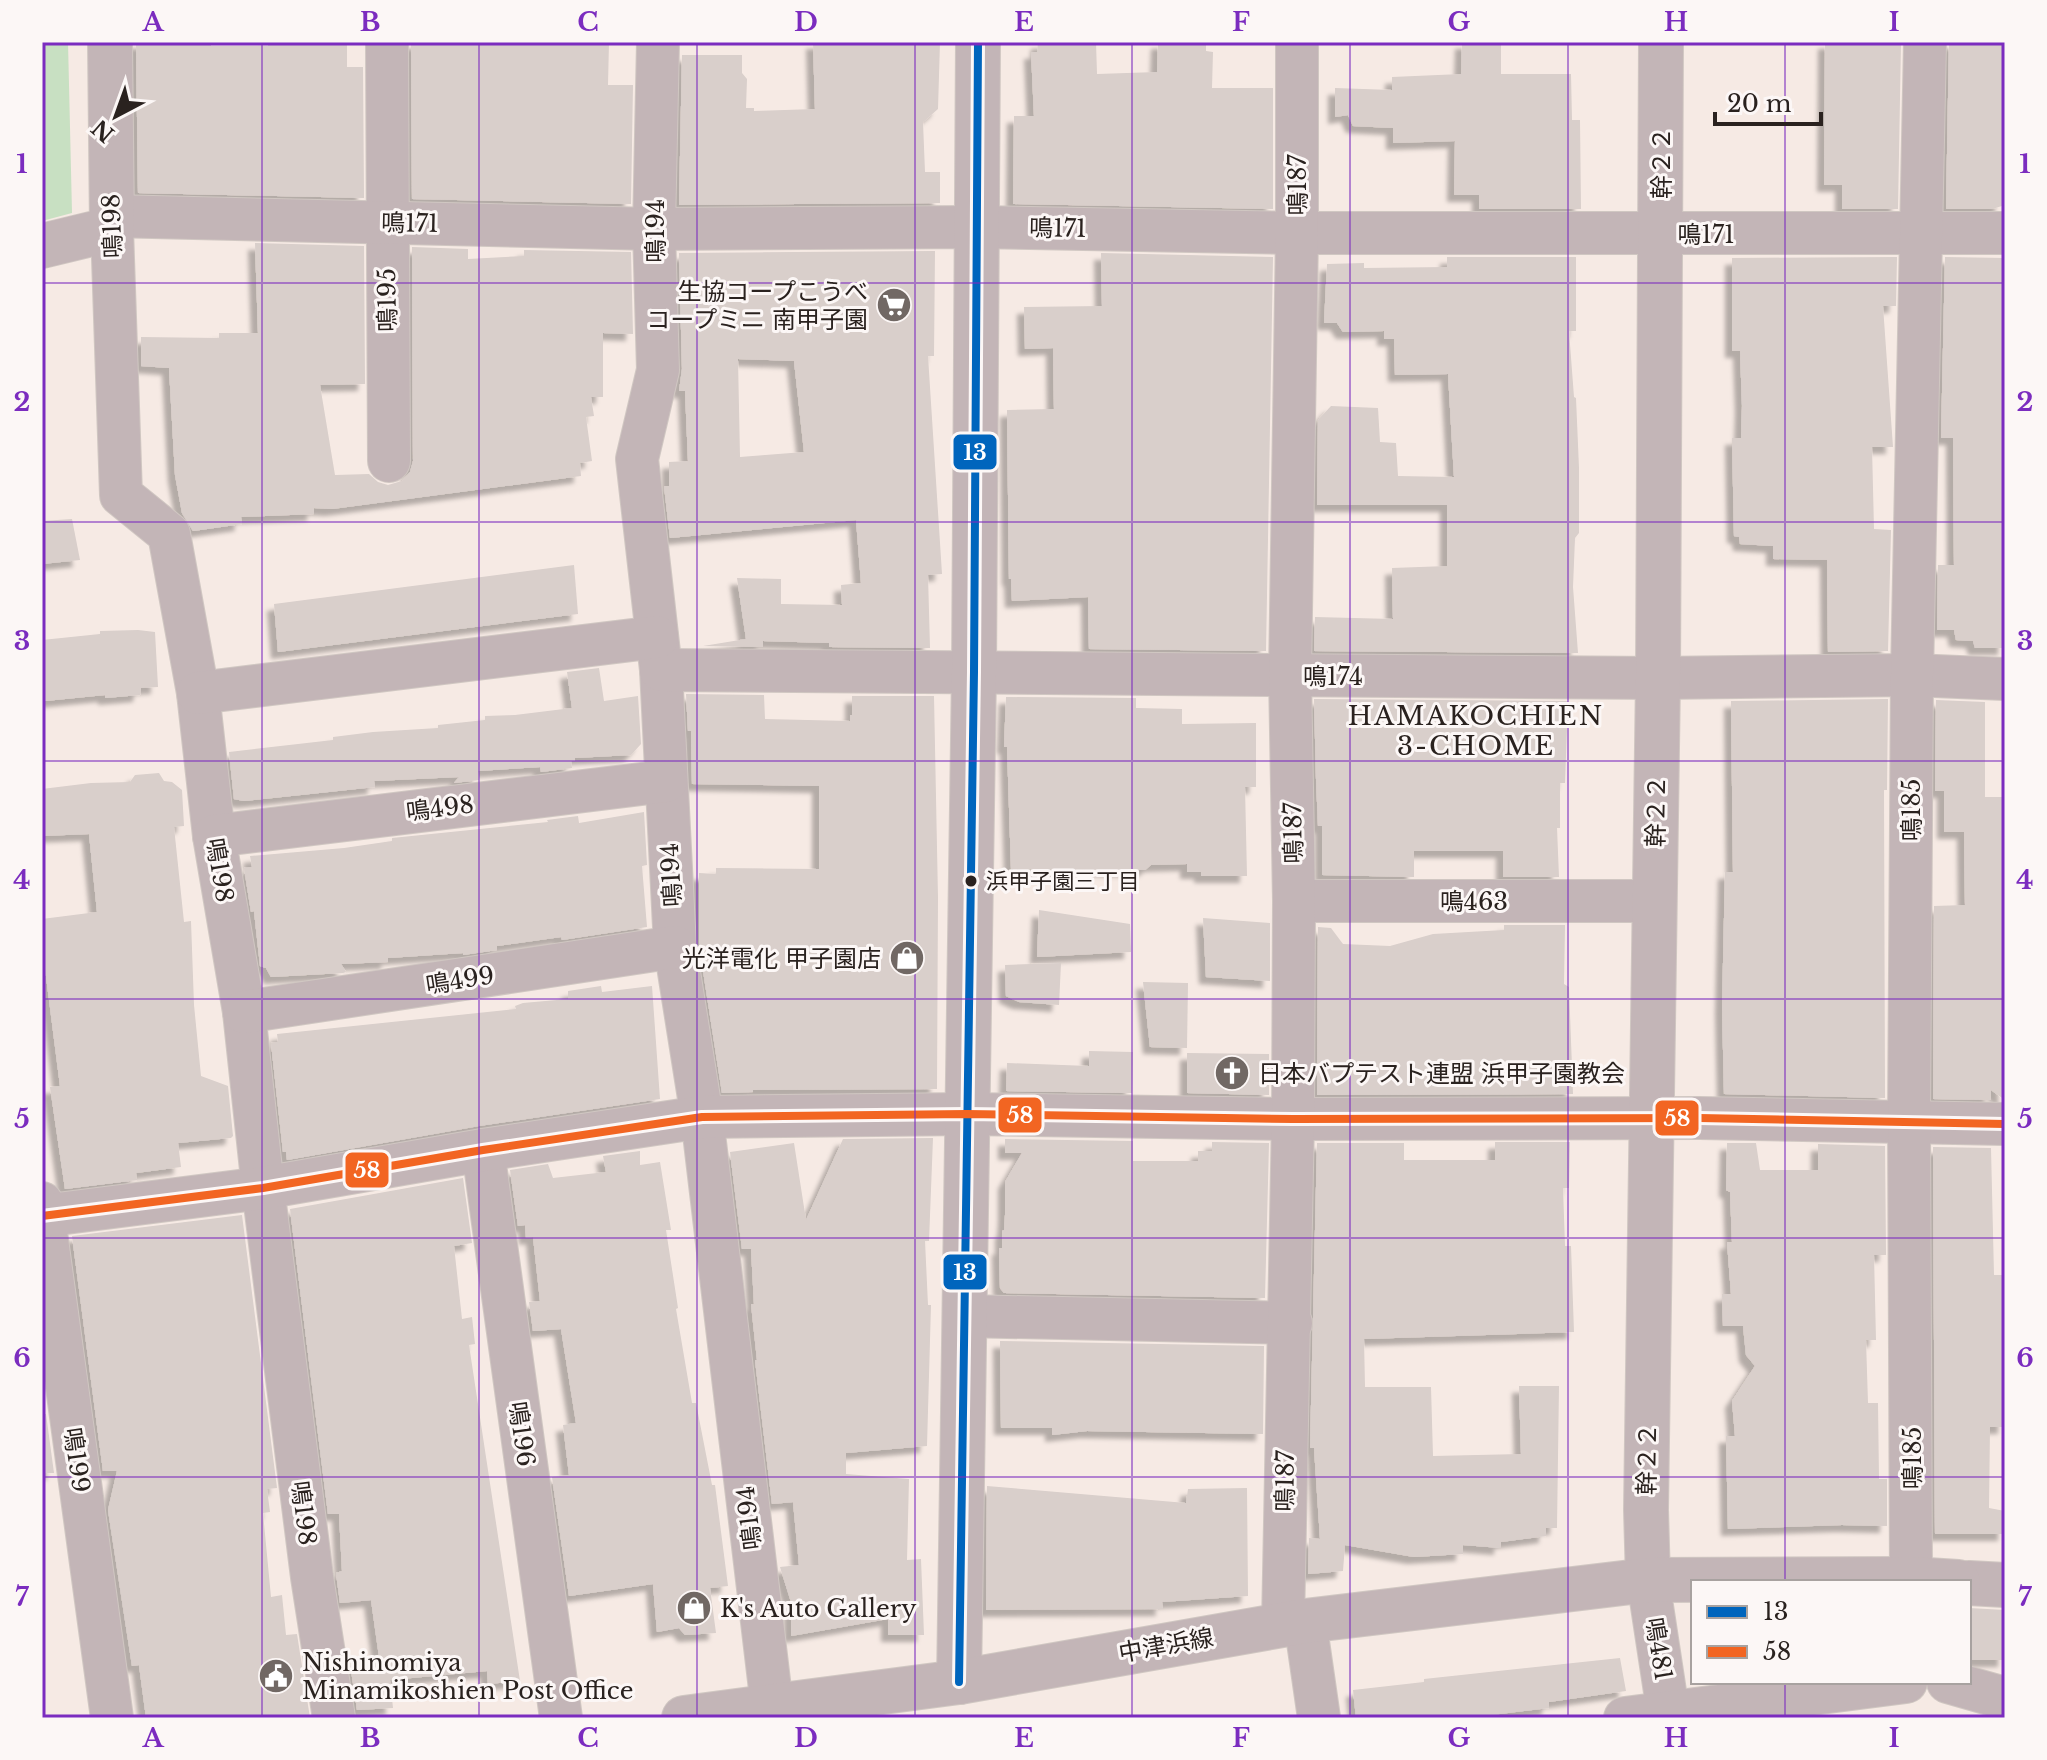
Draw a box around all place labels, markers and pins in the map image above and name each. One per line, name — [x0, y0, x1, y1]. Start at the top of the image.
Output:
place label: 生協コープこうべ コープミニ 南甲子園 — [647, 277, 868, 334]
supermarket icon: 生協コープこうべ コープミニ 南甲子園 — [875, 286, 913, 324]
place label: 浜甲子園三丁目 — [986, 868, 1140, 895]
marker: 浜甲子園三丁目 — [963, 873, 979, 889]
shop icon: 光洋電化 甲子園店 — [888, 939, 926, 977]
place label: 光洋電化 甲子園店 — [682, 944, 881, 973]
church icon: 日本バプテスト連盟 浜甲子園教会 — [1213, 1054, 1251, 1092]
place label: 日本バプテスト連盟 浜甲子園教会 — [1258, 1059, 1625, 1088]
shop icon: K's Auto Gallery — [675, 1589, 713, 1627]
place label: K's Auto Gallery — [720, 1594, 917, 1623]
place label: Nishinomiya Minamikoshien Post Office — [302, 1648, 634, 1705]
public building icon: Nishinomiya Minamikoshien Post Office — [257, 1657, 295, 1695]

